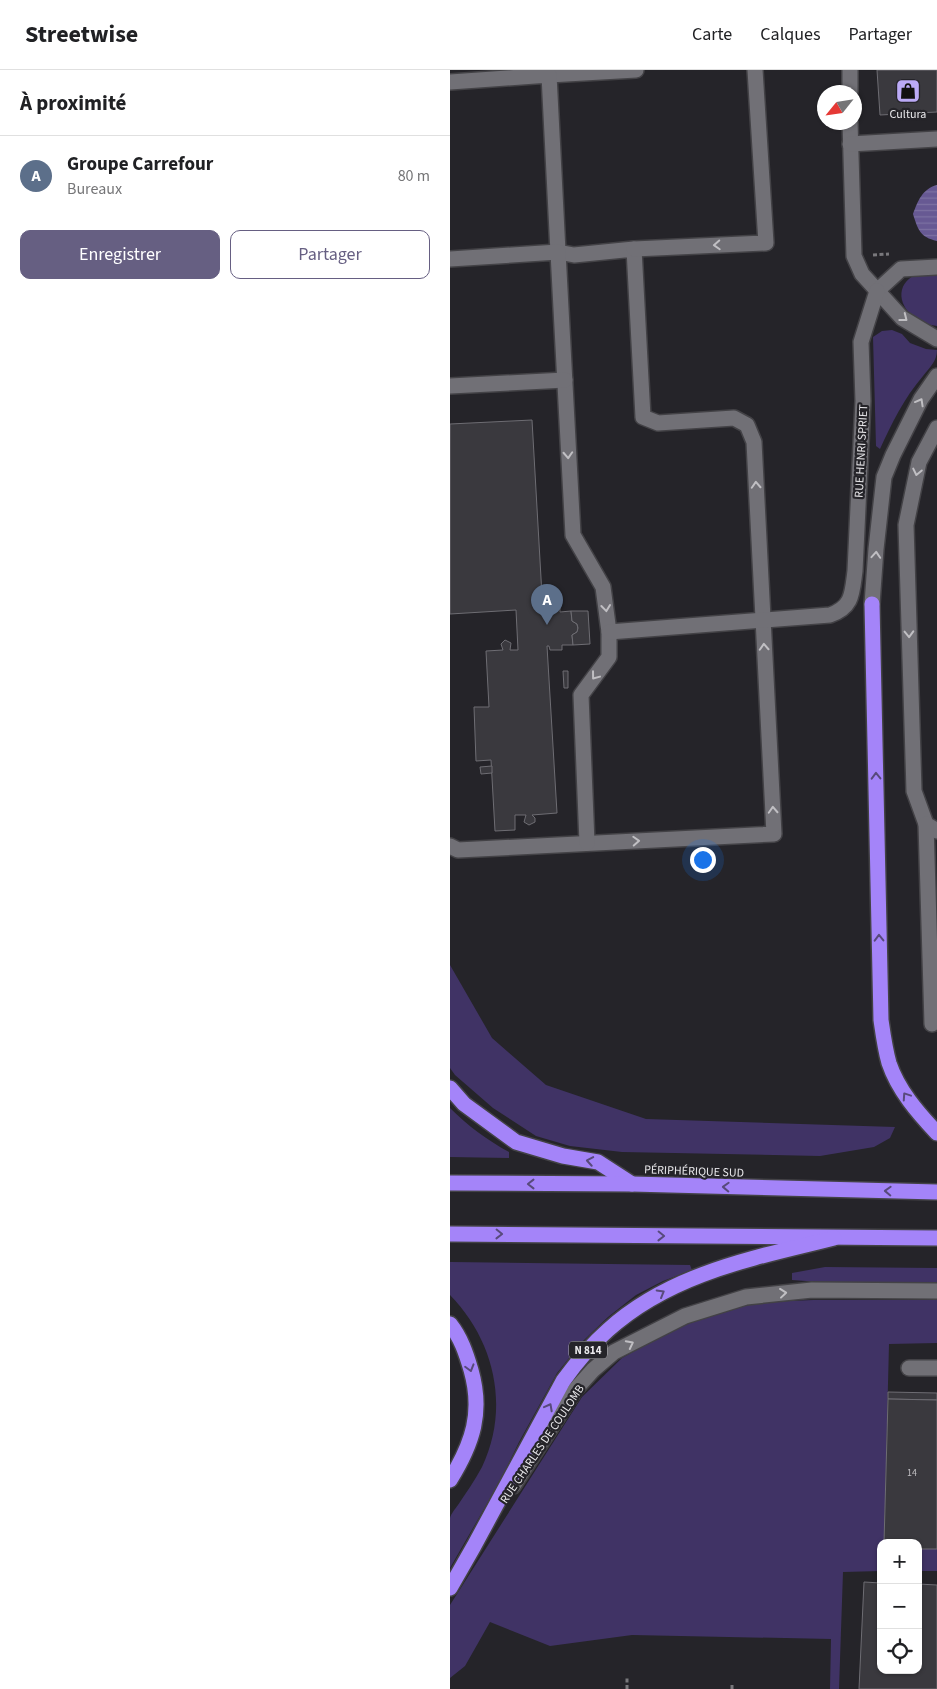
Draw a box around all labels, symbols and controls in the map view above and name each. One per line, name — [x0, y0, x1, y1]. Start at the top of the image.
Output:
text: Streetwise — [25, 17, 138, 52]
text: Carte — [692, 22, 732, 47]
text: Calques — [760, 22, 820, 47]
text: Partager — [848, 22, 912, 47]
shop icon: Cultura — [895, 78, 921, 104]
north arrow — [817, 85, 862, 130]
text: À proximité — [20, 88, 126, 118]
place label: Cultura — [890, 106, 926, 123]
text: Groupe Carrefour — [67, 151, 213, 178]
text: A — [31, 165, 41, 187]
text: 80 m — [398, 165, 430, 187]
text: Bureaux — [67, 178, 122, 200]
button: Enregistrer — [20, 230, 220, 279]
button: Partager — [230, 230, 430, 279]
one-way arrow — [713, 240, 721, 251]
one-way arrow — [898, 313, 907, 321]
one-way arrow — [914, 398, 924, 407]
street label: RUE HENRI SPRIET — [851, 403, 872, 498]
one-way arrow — [563, 451, 574, 459]
one-way arrow — [912, 468, 923, 477]
one-way arrow — [751, 481, 762, 489]
one-way arrow — [870, 551, 881, 559]
pin: A — [531, 584, 563, 625]
one-way arrow — [600, 605, 611, 613]
one-way arrow — [904, 630, 915, 638]
one-way arrow — [759, 643, 770, 651]
one-way arrow — [592, 670, 601, 680]
one-way arrow — [871, 772, 881, 780]
one-way arrow — [767, 805, 778, 813]
one-way arrow — [632, 835, 640, 846]
your location — [690, 847, 716, 873]
one-way arrow — [874, 934, 884, 942]
one-way arrow — [903, 1092, 912, 1102]
one-way arrow — [585, 1157, 594, 1167]
street label: PÉRIPHÉRIQUE SUD — [644, 1161, 744, 1182]
one-way arrow — [526, 1179, 534, 1189]
one-way arrow — [722, 1181, 730, 1192]
one-way arrow — [884, 1186, 892, 1196]
one-way arrow — [495, 1229, 503, 1239]
one-way arrow — [658, 1231, 665, 1241]
one-way arrow — [779, 1288, 787, 1299]
one-way arrow — [655, 1289, 664, 1299]
one-way arrow — [625, 1340, 634, 1350]
road number: N 814 — [569, 1342, 607, 1358]
one-way arrow — [465, 1363, 475, 1371]
street label: RUE CHARLES DE COULOMB — [496, 1382, 589, 1507]
one-way arrow — [543, 1403, 553, 1412]
house number: 14 — [907, 1466, 917, 1480]
map controls — [877, 1539, 922, 1674]
button: + — [877, 1539, 922, 1584]
button: − — [877, 1584, 922, 1629]
button: locate — [877, 1629, 922, 1674]

